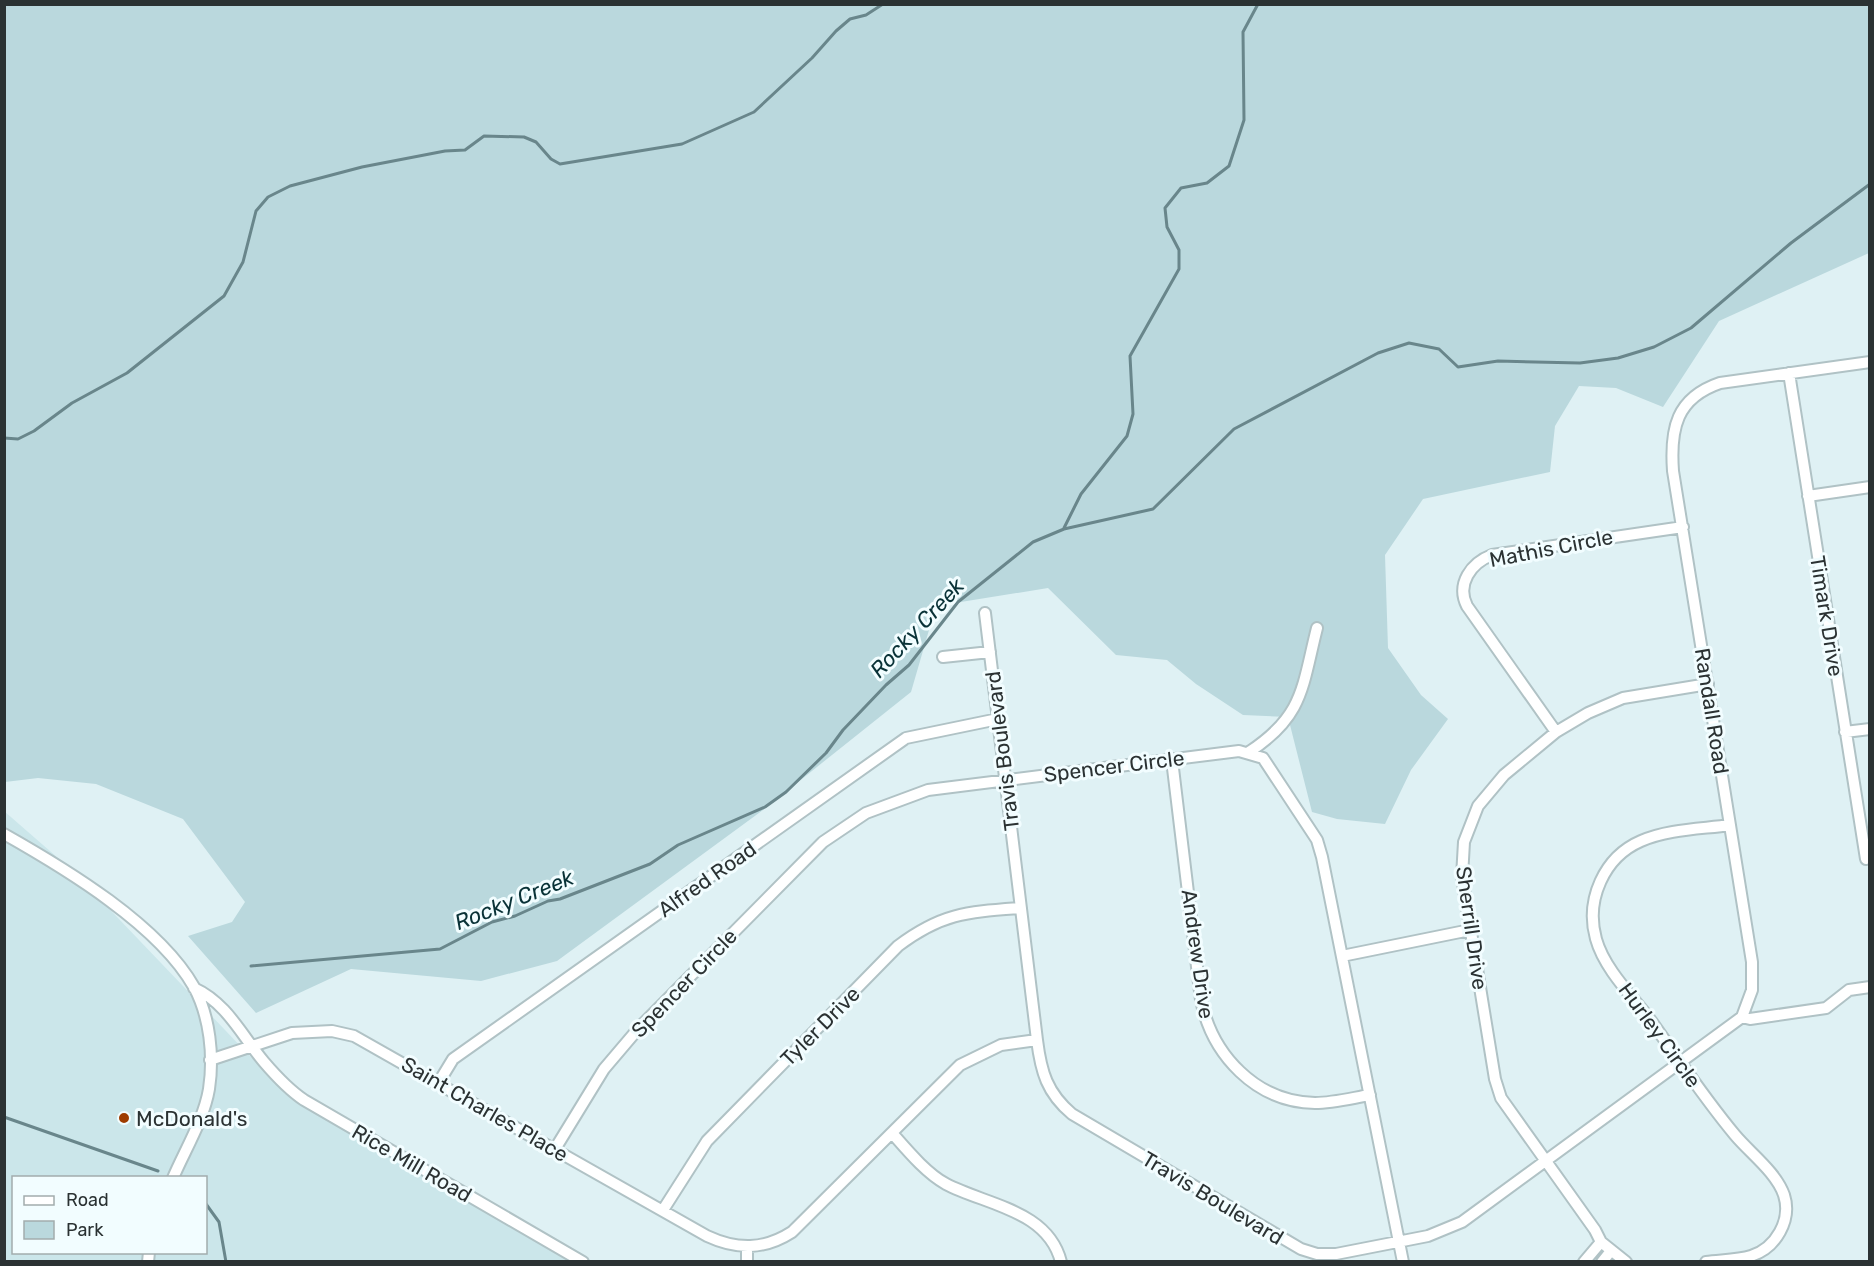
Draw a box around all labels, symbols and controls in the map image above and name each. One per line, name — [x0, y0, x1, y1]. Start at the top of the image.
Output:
street label: Mathis Circle — [1487, 524, 1615, 572]
street label: Timark Drive — [1805, 554, 1849, 678]
water label: Rocky Creek — [864, 572, 970, 683]
street label: Randall Road — [1690, 646, 1734, 776]
street label: Travis Boulevard — [980, 670, 1024, 832]
street label: Spencer Circle — [1042, 745, 1186, 787]
street label: Alfred Road — [653, 836, 761, 922]
water label: Rocky Creek — [450, 864, 578, 936]
street label: Sherrill Drive — [1451, 865, 1493, 991]
street label: Andrew Drive — [1177, 888, 1219, 1020]
street label: Spencer Circle — [626, 923, 742, 1043]
street label: Hurley Circle — [1614, 978, 1706, 1092]
street label: Tyler Drive — [775, 981, 865, 1071]
street label: Saint Charles Place — [397, 1051, 573, 1167]
place label: McDonald's — [136, 1106, 248, 1131]
marker: McDonald's — [117, 1111, 131, 1125]
street label: Rice Mill Road — [348, 1119, 476, 1207]
street label: Travis Boulevard — [1138, 1146, 1288, 1250]
legend — [12, 1176, 207, 1254]
text: Road — [66, 1189, 109, 1211]
text: Park — [66, 1219, 104, 1241]

